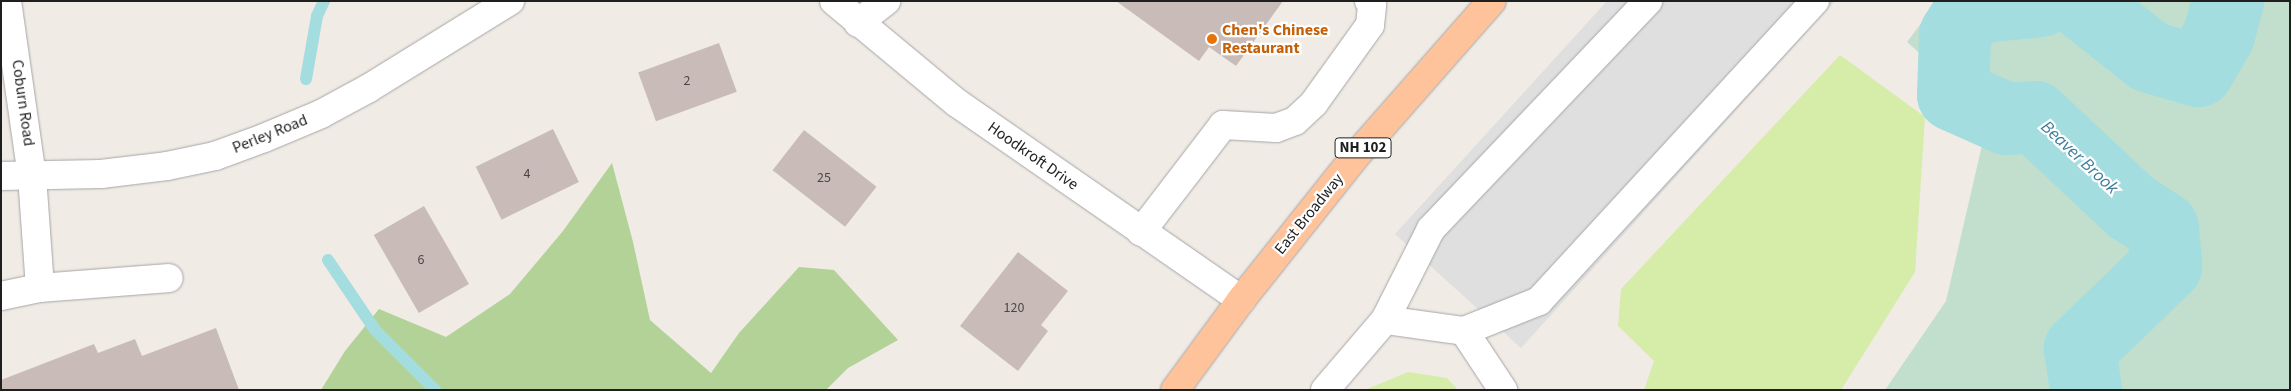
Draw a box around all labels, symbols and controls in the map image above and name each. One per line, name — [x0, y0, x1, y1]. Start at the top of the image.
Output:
place label: Chen's Chinese Restaurant — [1222, 20, 1328, 58]
marker: Chen's Chinese Restaurant — [1206, 33, 1218, 45]
street label: Coburn Road — [7, 58, 39, 148]
house number: 2 — [684, 73, 690, 89]
street label: Perley Road — [230, 110, 310, 158]
water label: Beaver Brook — [2036, 117, 2122, 199]
street label: Hoodkroft Drive — [984, 118, 1082, 194]
road number: NH 102 — [1334, 136, 1392, 160]
house number: 4 — [524, 166, 530, 182]
house number: 25 — [817, 170, 831, 186]
street label: East Broadway — [1271, 170, 1347, 258]
house number: 6 — [418, 252, 424, 268]
house number: 120 — [1004, 300, 1024, 316]

